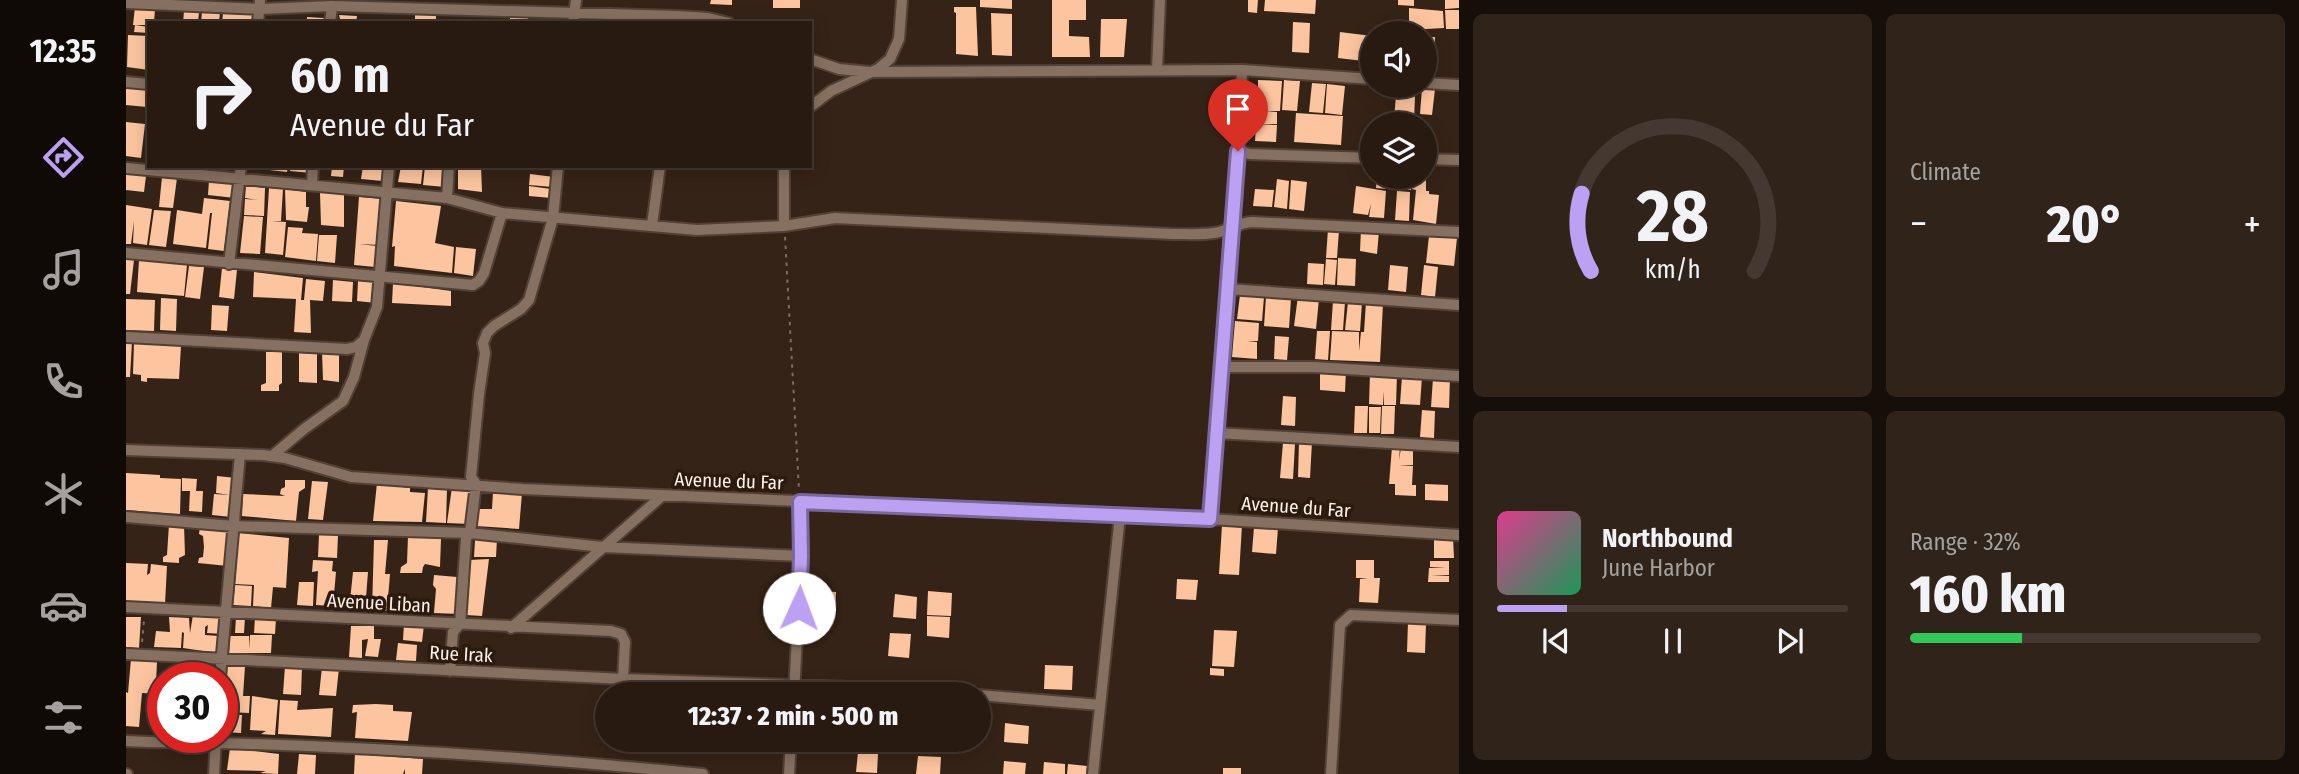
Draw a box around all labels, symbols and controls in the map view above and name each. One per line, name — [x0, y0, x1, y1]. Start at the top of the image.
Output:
map controls — [1360, 21, 1437, 189]
button: sound — [1360, 21, 1437, 98]
text: 12:35 — [29, 32, 97, 70]
text: 60 m — [290, 46, 390, 105]
icon: right — [175, 49, 266, 140]
pin — [1208, 79, 1268, 151]
icon: arrive — [1219, 90, 1257, 128]
text: Avenue du Far — [290, 106, 474, 144]
button: layers — [1360, 112, 1437, 189]
icon: directions — [39, 133, 88, 182]
text: Climate — [1910, 158, 1981, 186]
text: 28 — [1635, 174, 1709, 261]
text: 20° — [2047, 193, 2124, 256]
text: − — [1910, 201, 1927, 247]
text: + — [2244, 201, 2261, 247]
icon: music — [39, 245, 88, 294]
text: km/h — [1645, 255, 1700, 285]
icon: phone — [39, 357, 88, 406]
street label: Avenue du Far — [674, 468, 784, 494]
icon: climate — [39, 469, 88, 518]
street label: Avenue du Far — [1241, 492, 1352, 522]
text: Northbound — [1602, 523, 1733, 554]
text: Range · 32% — [1910, 528, 2021, 556]
text: June Harbor — [1602, 554, 1715, 582]
text: 160 km — [1910, 563, 2066, 626]
position arrow — [762, 571, 836, 645]
icon: car — [39, 581, 88, 630]
street label: Avenue Liban — [326, 589, 432, 617]
icon: previous — [1537, 622, 1575, 660]
icon: pause — [1654, 622, 1692, 660]
icon: next — [1771, 622, 1809, 660]
street label: Rue Irak — [429, 641, 493, 667]
speed limit sign: 30 — [147, 662, 238, 753]
icon: filters — [39, 693, 88, 742]
text: 12:37 · 2 min · 500 m — [688, 701, 898, 732]

